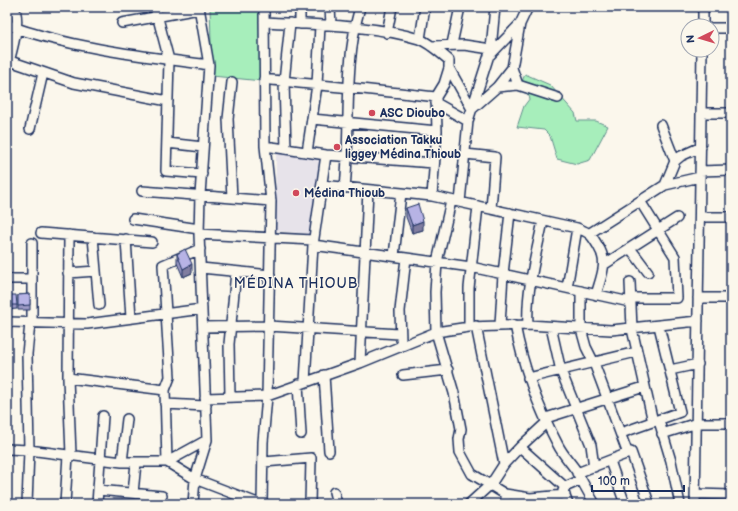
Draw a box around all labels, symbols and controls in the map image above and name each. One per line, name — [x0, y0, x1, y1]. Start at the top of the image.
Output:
north arrow — [680, 18, 720, 58]
text: N — [684, 34, 697, 44]
place label: ASC Dioubo — [379, 106, 445, 121]
marker: ASC Dioubo — [367, 108, 377, 118]
place label: Association Takku liggey Médina Thioub — [344, 133, 461, 162]
marker: Association Takku liggey Médina Thioub — [332, 142, 342, 152]
place label: Médina Thioub — [304, 186, 385, 201]
marker: Médina Thioub — [291, 188, 301, 198]
district label: MÉDINA THIOUB — [234, 274, 358, 292]
scale bar — [592, 467, 684, 493]
text: 100 m — [598, 474, 630, 489]

